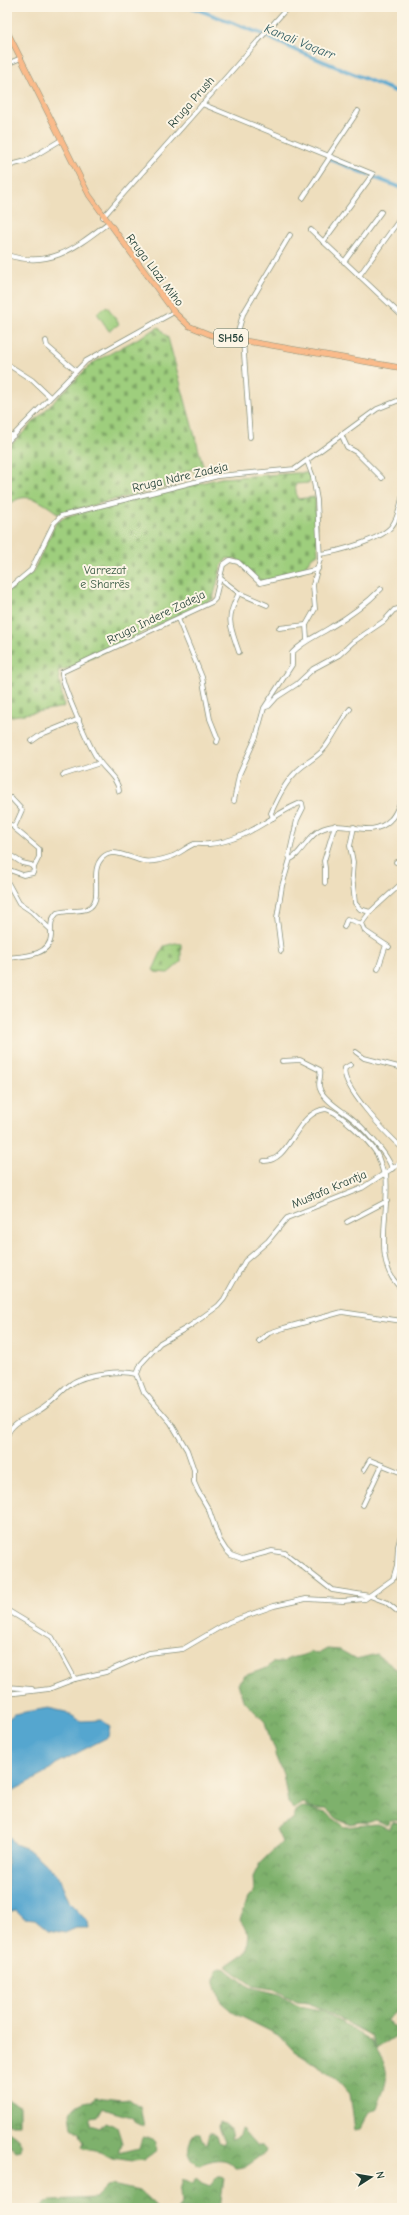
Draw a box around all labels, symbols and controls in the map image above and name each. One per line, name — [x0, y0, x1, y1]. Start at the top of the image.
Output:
water label: Kanali Vaqarr — [262, 20, 338, 63]
street label: Rruga Prush — [165, 73, 217, 131]
street label: Rruga Llazi Miho — [123, 231, 187, 309]
road number: SH56 — [214, 329, 248, 347]
street label: Rruga Ndre Zadeja — [131, 459, 229, 495]
park label: Varrezat e Sharrës — [80, 563, 130, 591]
street label: Rruga Indere Zadeja — [105, 587, 207, 647]
street label: Mustafa Krantja — [289, 1167, 369, 1211]
north arrow — [351, 2157, 391, 2197]
text: N — [373, 2170, 387, 2180]

